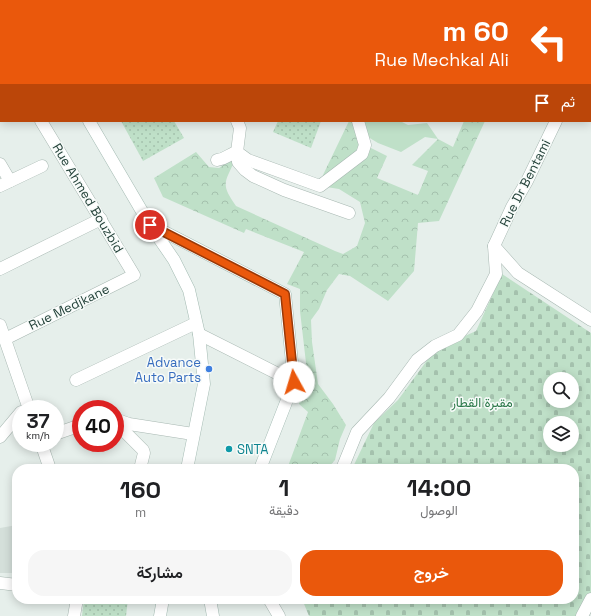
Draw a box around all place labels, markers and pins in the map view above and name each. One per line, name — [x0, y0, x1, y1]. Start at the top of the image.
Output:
pin — [133, 208, 167, 242]
place label: Advance Auto Parts — [135, 354, 201, 386]
marker: Advance Auto Parts — [204, 364, 214, 374]
place label: SNTA — [237, 441, 268, 458]
marker: SNTA — [224, 444, 234, 454]

